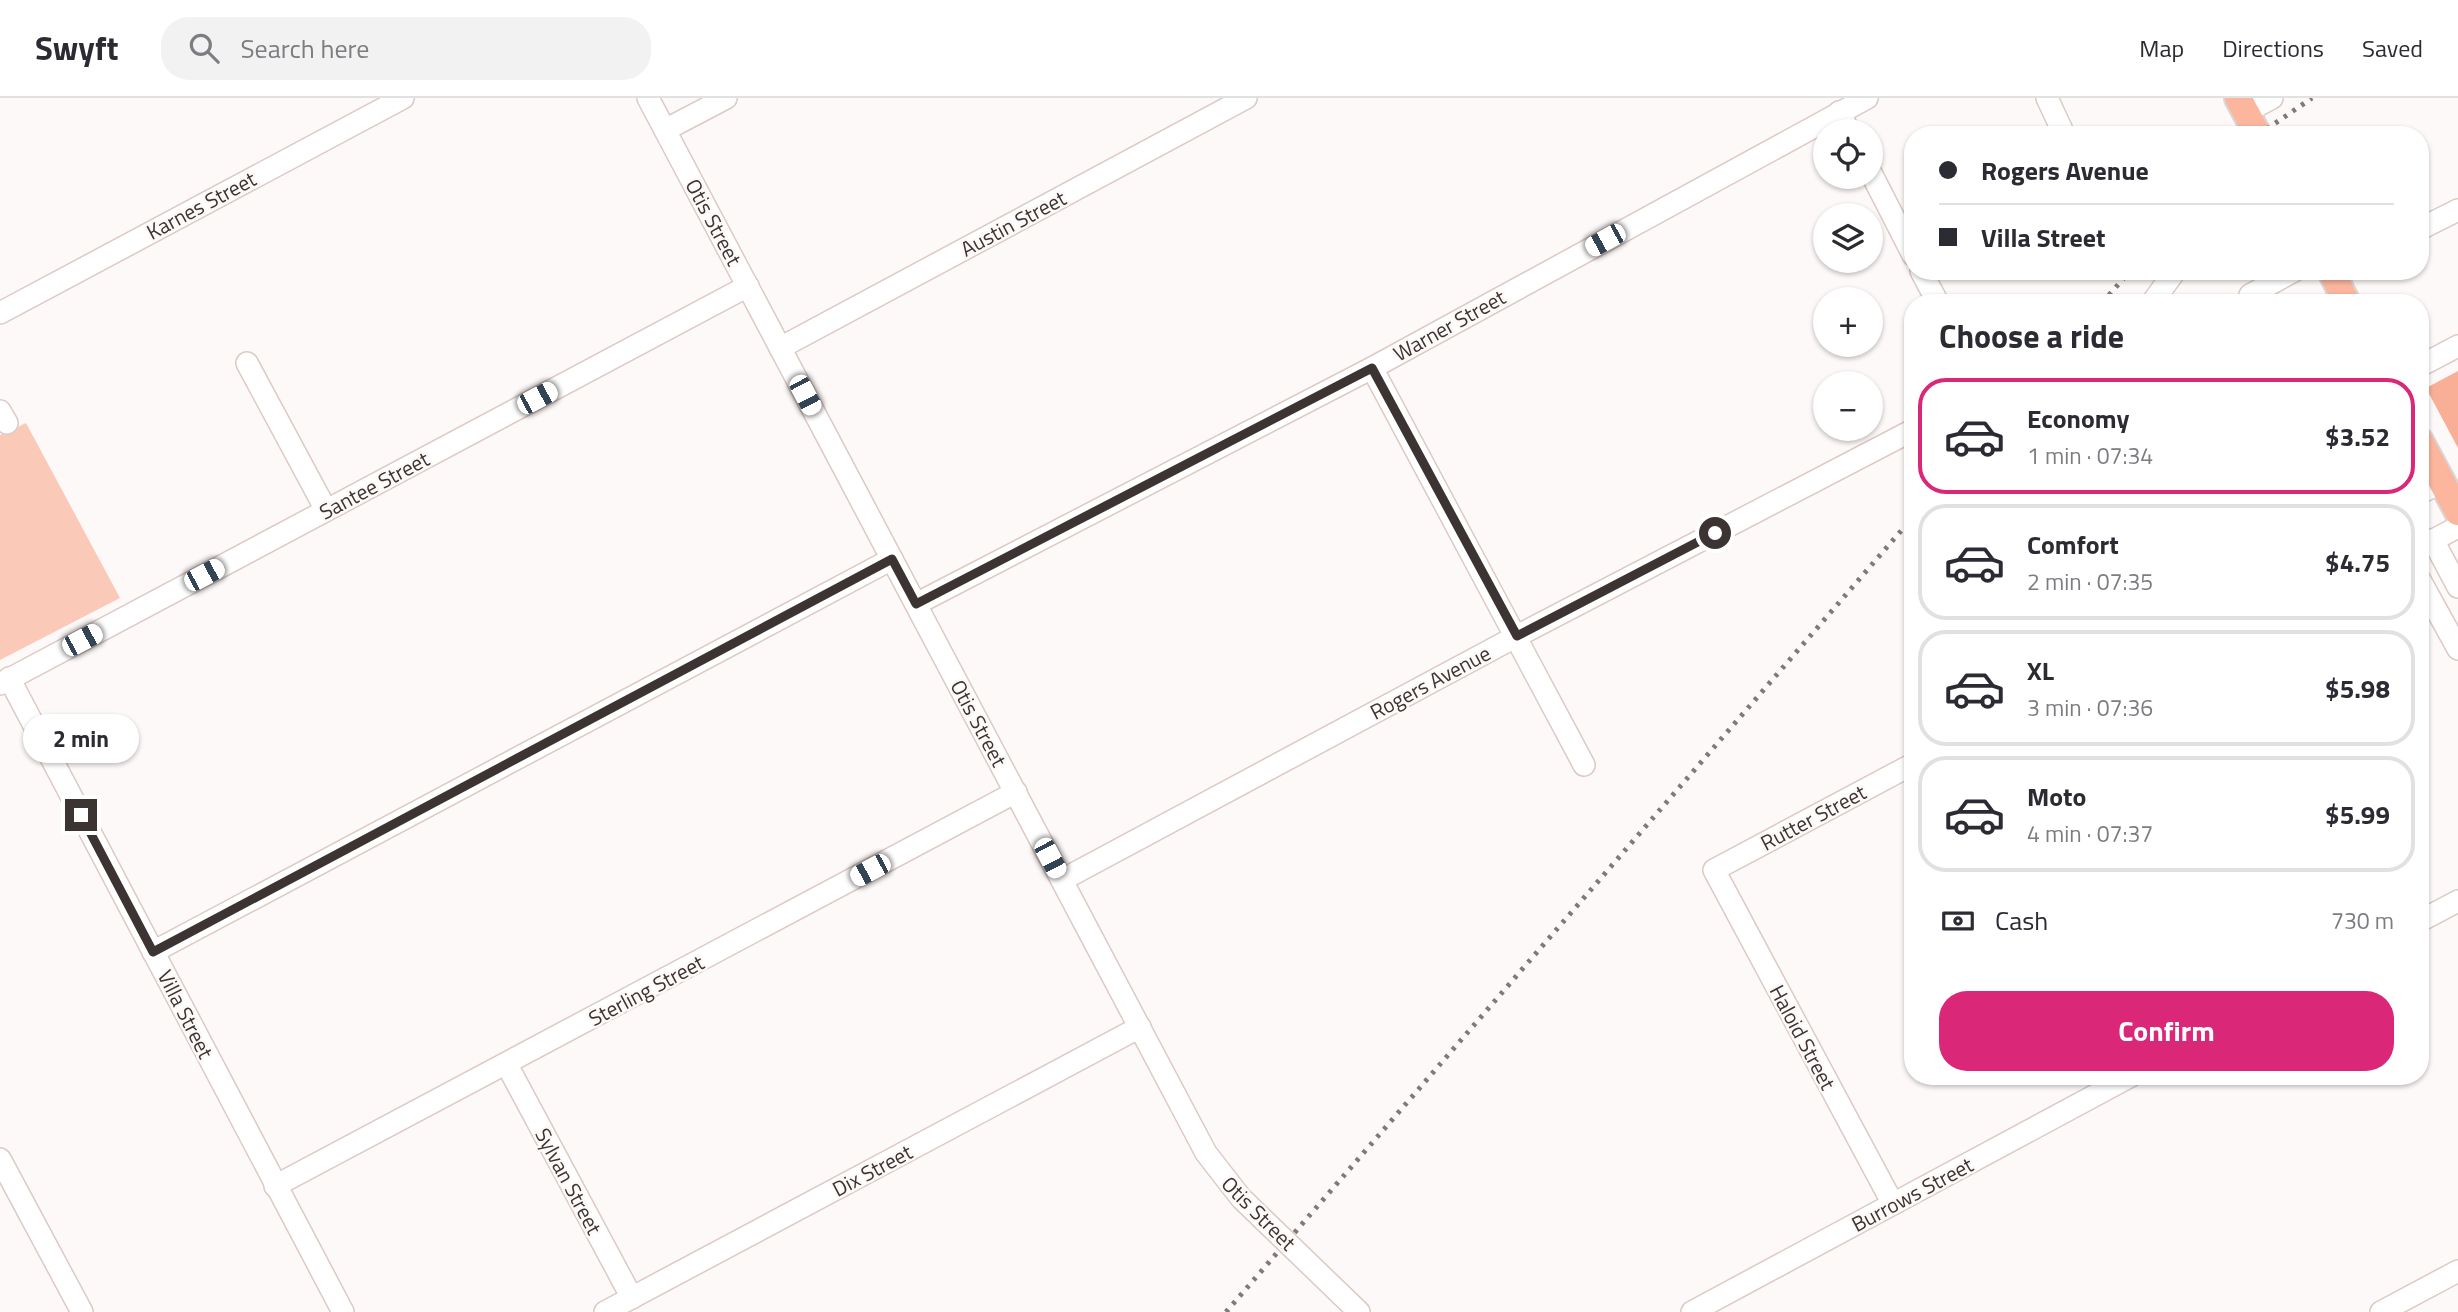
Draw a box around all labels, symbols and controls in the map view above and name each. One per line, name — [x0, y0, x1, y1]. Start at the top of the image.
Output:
search box — [161, 17, 651, 80]
text: Swyft — [35, 23, 119, 73]
icon: search — [185, 29, 223, 67]
text: Search here — [241, 29, 369, 68]
text: Map — [2139, 30, 2184, 66]
text: Directions — [2222, 30, 2324, 66]
text: Saved — [2362, 30, 2423, 66]
map controls — [1813, 119, 1883, 441]
button: locate — [1813, 119, 1883, 189]
text: Rogers Avenue — [1981, 151, 2149, 190]
street label: Karnes Street — [140, 162, 262, 247]
street label: Otis Street — [678, 173, 751, 272]
street label: Austin Street — [955, 181, 1072, 264]
button: layers — [1813, 203, 1883, 273]
text: Villa Street — [1981, 218, 2106, 257]
car — [1582, 221, 1629, 259]
street label: Warner Street — [1387, 281, 1512, 369]
button: + — [1813, 287, 1883, 357]
text: Choose a ride — [1939, 312, 2124, 360]
button: − — [1813, 371, 1883, 441]
car — [786, 372, 825, 418]
car — [514, 379, 561, 417]
text: Economy — [2027, 399, 2129, 438]
icon: car — [1943, 405, 2006, 468]
text: $3.52 — [2325, 417, 2390, 456]
text: 1 min · 07:34 — [2027, 438, 2153, 473]
street label: Santee Street — [313, 442, 435, 527]
route start — [1699, 517, 1731, 549]
text: Comfort — [2027, 525, 2119, 564]
icon: car — [1943, 531, 2006, 594]
text: $4.75 — [2325, 543, 2390, 582]
car — [181, 556, 228, 594]
text: 2 min · 07:35 — [2027, 564, 2153, 599]
car — [59, 621, 106, 659]
street label: Rogers Avenue — [1364, 637, 1496, 727]
text: XL — [2027, 651, 2054, 690]
icon: car — [1943, 657, 2006, 720]
text: $5.98 — [2325, 669, 2390, 708]
street label: Otis Street — [943, 674, 1016, 773]
text: 3 min · 07:36 — [2027, 690, 2153, 725]
callout: 2 min — [23, 714, 139, 762]
text: 2 min — [53, 721, 109, 756]
street label: Rutter Street — [1755, 775, 1872, 858]
text: Moto — [2027, 777, 2086, 816]
icon: car — [1943, 783, 2006, 846]
text: $5.99 — [2325, 795, 2390, 834]
route end — [65, 799, 97, 831]
text: 4 min · 07:37 — [2027, 816, 2153, 851]
car — [1031, 835, 1070, 881]
car — [847, 851, 894, 889]
text: Cash — [1995, 901, 2048, 940]
icon: cash — [1939, 902, 1977, 940]
text: 730 m — [2331, 903, 2394, 938]
street label: Sterling Street — [583, 946, 710, 1034]
street label: Villa Street — [150, 964, 222, 1064]
street label: Haloid Street — [1762, 979, 1844, 1096]
button: Confirm — [1939, 991, 2394, 1071]
street label: Sylvan Street — [527, 1122, 611, 1241]
street label: Dix Street — [826, 1135, 918, 1204]
street label: Burrows Street — [1845, 1148, 1979, 1240]
street label: Otis Street — [1214, 1168, 1304, 1258]

